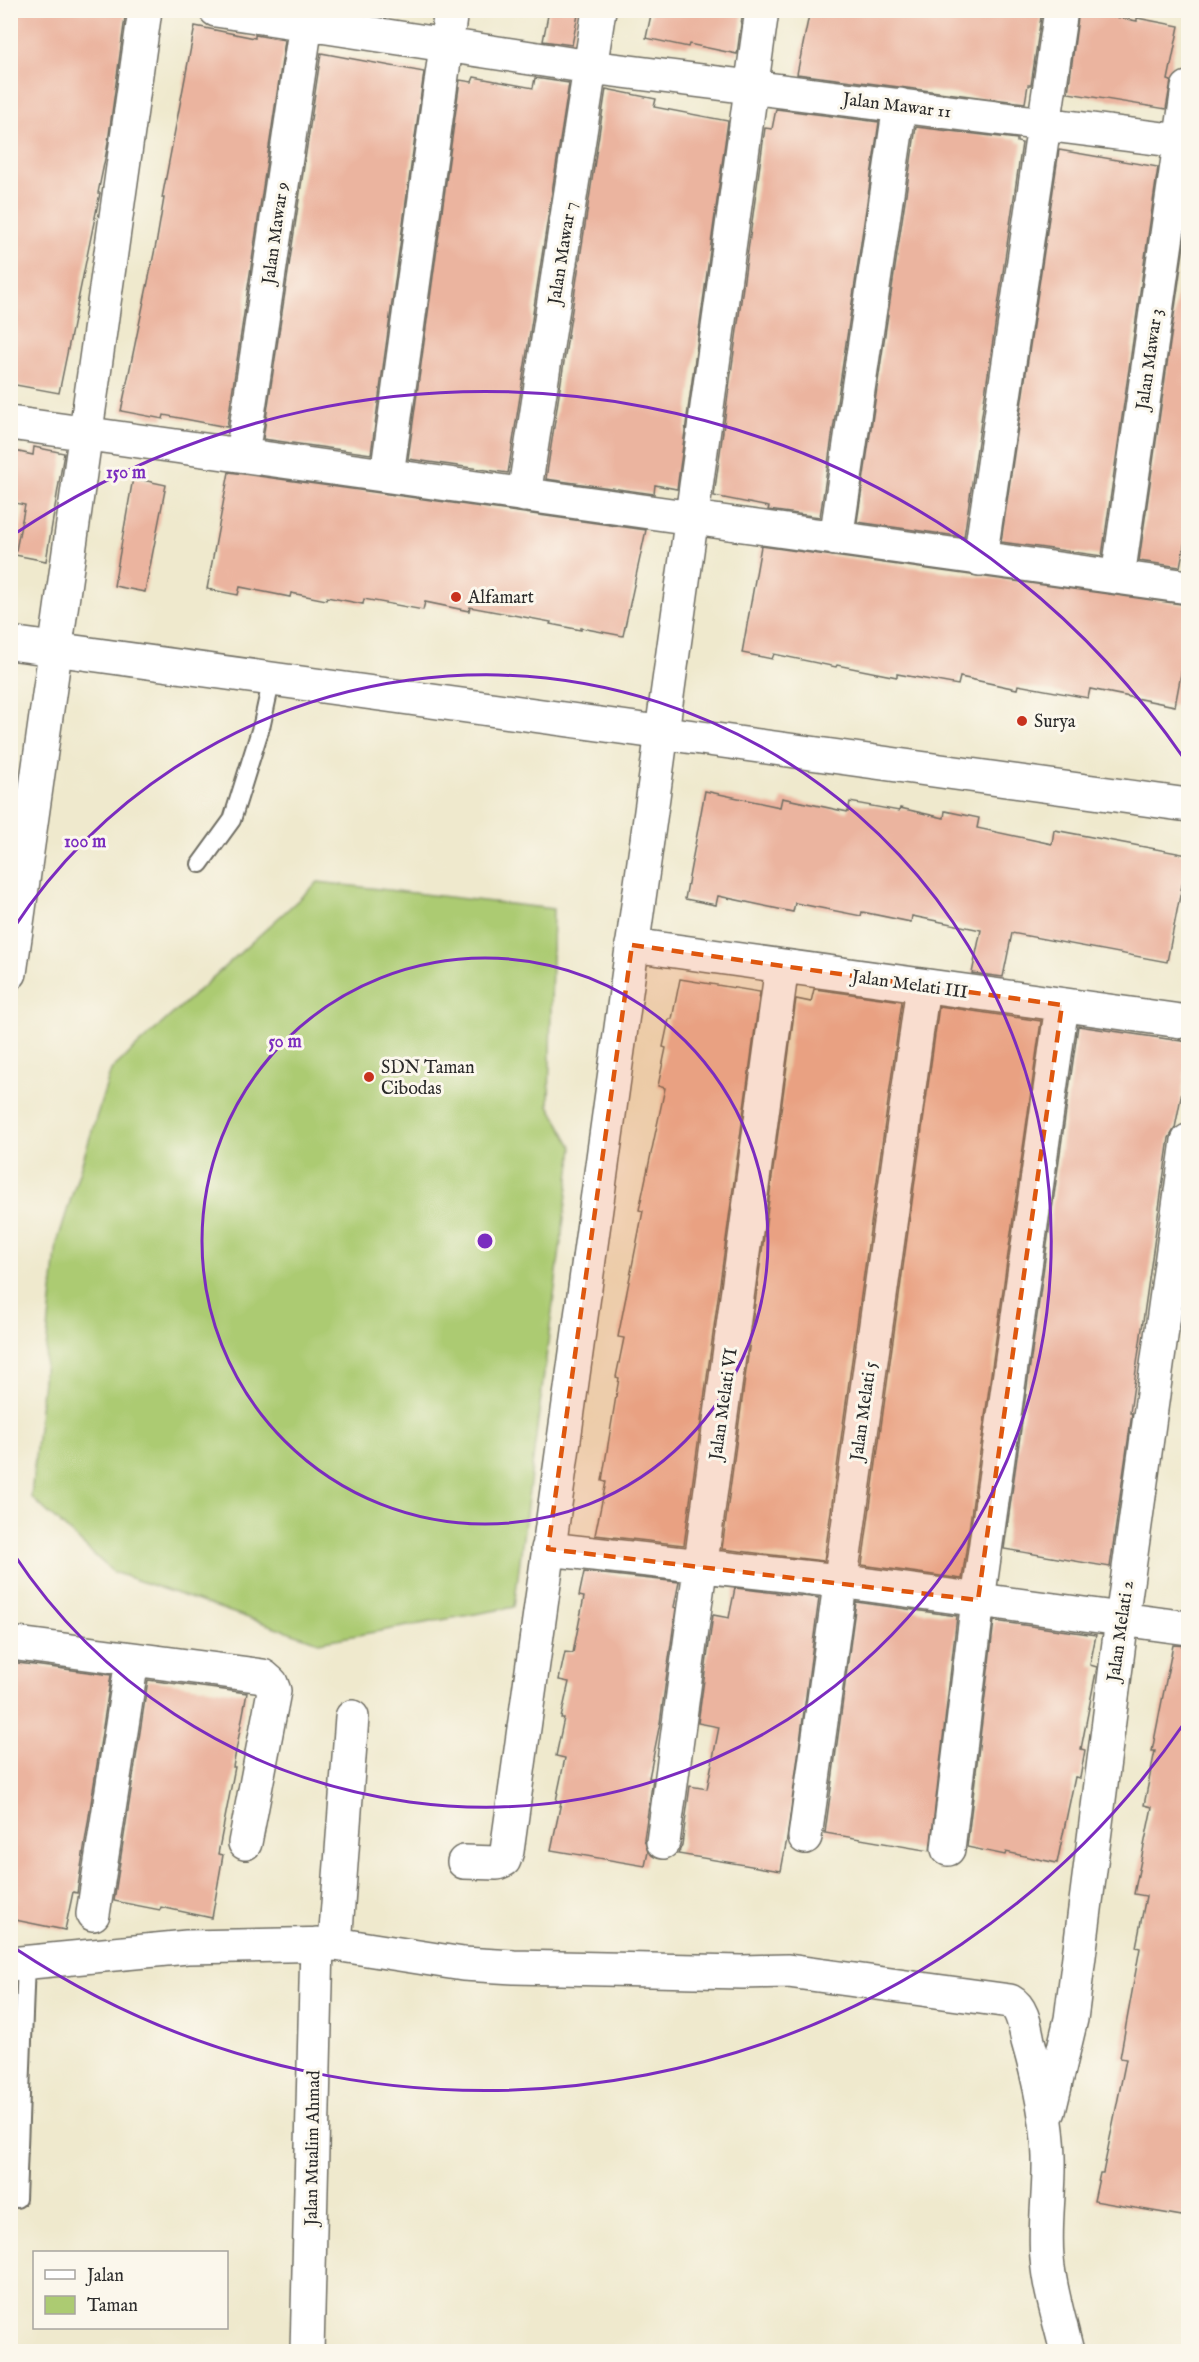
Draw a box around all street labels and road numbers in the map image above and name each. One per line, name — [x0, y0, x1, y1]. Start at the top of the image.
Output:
street label: Jalan Mawar 11 — [839, 88, 952, 125]
street label: Jalan Mawar 9 — [258, 180, 295, 288]
street label: Jalan Mawar 7 — [544, 200, 583, 308]
street label: Jalan Mawar 3 — [1132, 307, 1169, 413]
street label: Jalan Melati III — [848, 966, 969, 1005]
street label: Jalan Melati VI — [705, 1346, 744, 1464]
street label: Jalan Melati 5 — [846, 1360, 883, 1464]
street label: Jalan Melati 2 — [1103, 1579, 1140, 1685]
street label: Jalan Mualim Ahmad — [301, 2070, 326, 2228]

